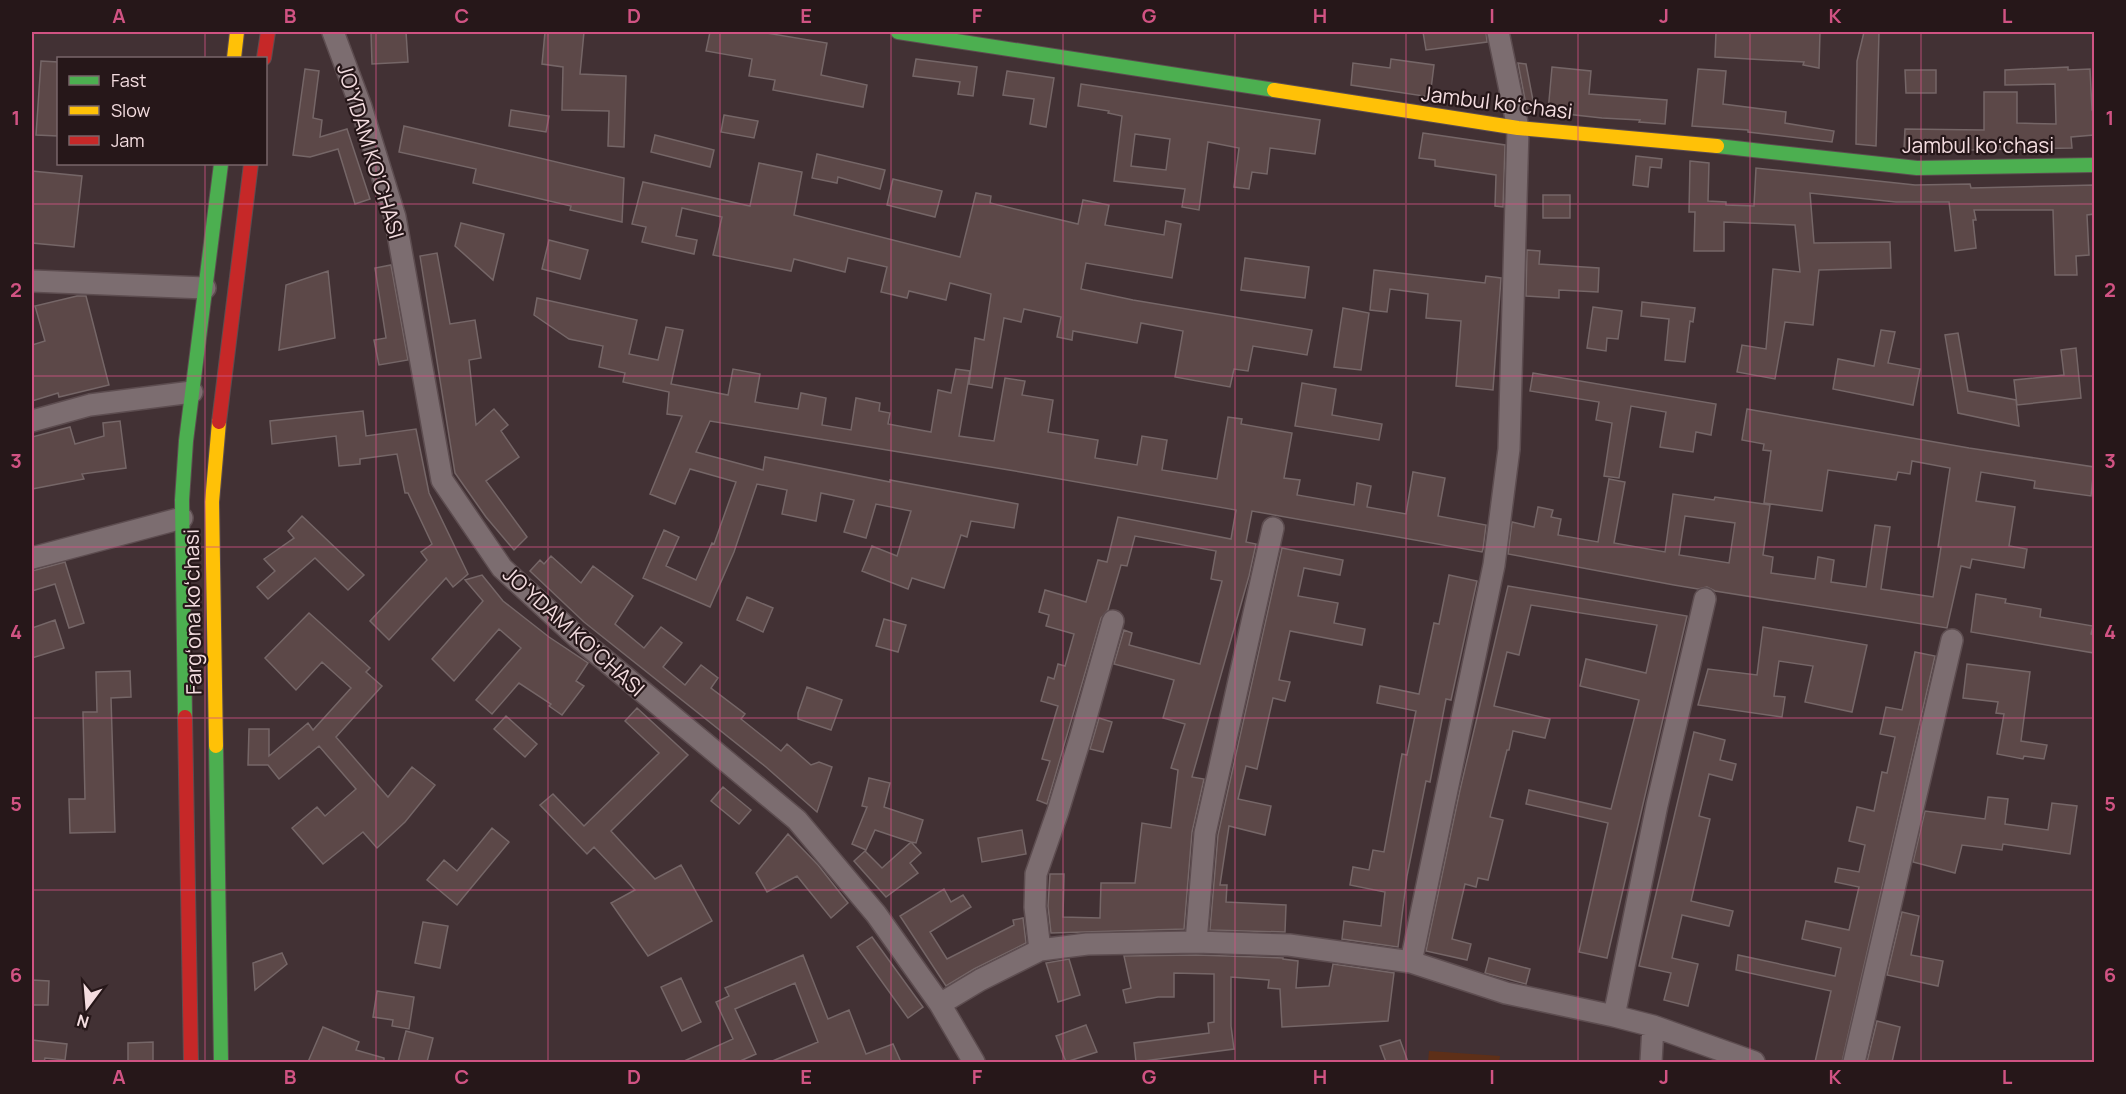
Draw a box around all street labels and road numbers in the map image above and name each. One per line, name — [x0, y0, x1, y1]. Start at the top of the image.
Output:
street label: JO'YDAM KO'CHASI — [331, 60, 411, 242]
street label: Jambul koʻchasi — [1420, 79, 1574, 125]
street label: Jambul koʻchasi — [1902, 131, 2054, 159]
street label: Fargʻona koʻchasi — [177, 529, 207, 695]
street label: JO'YDAM KO'CHASI — [497, 560, 651, 702]

